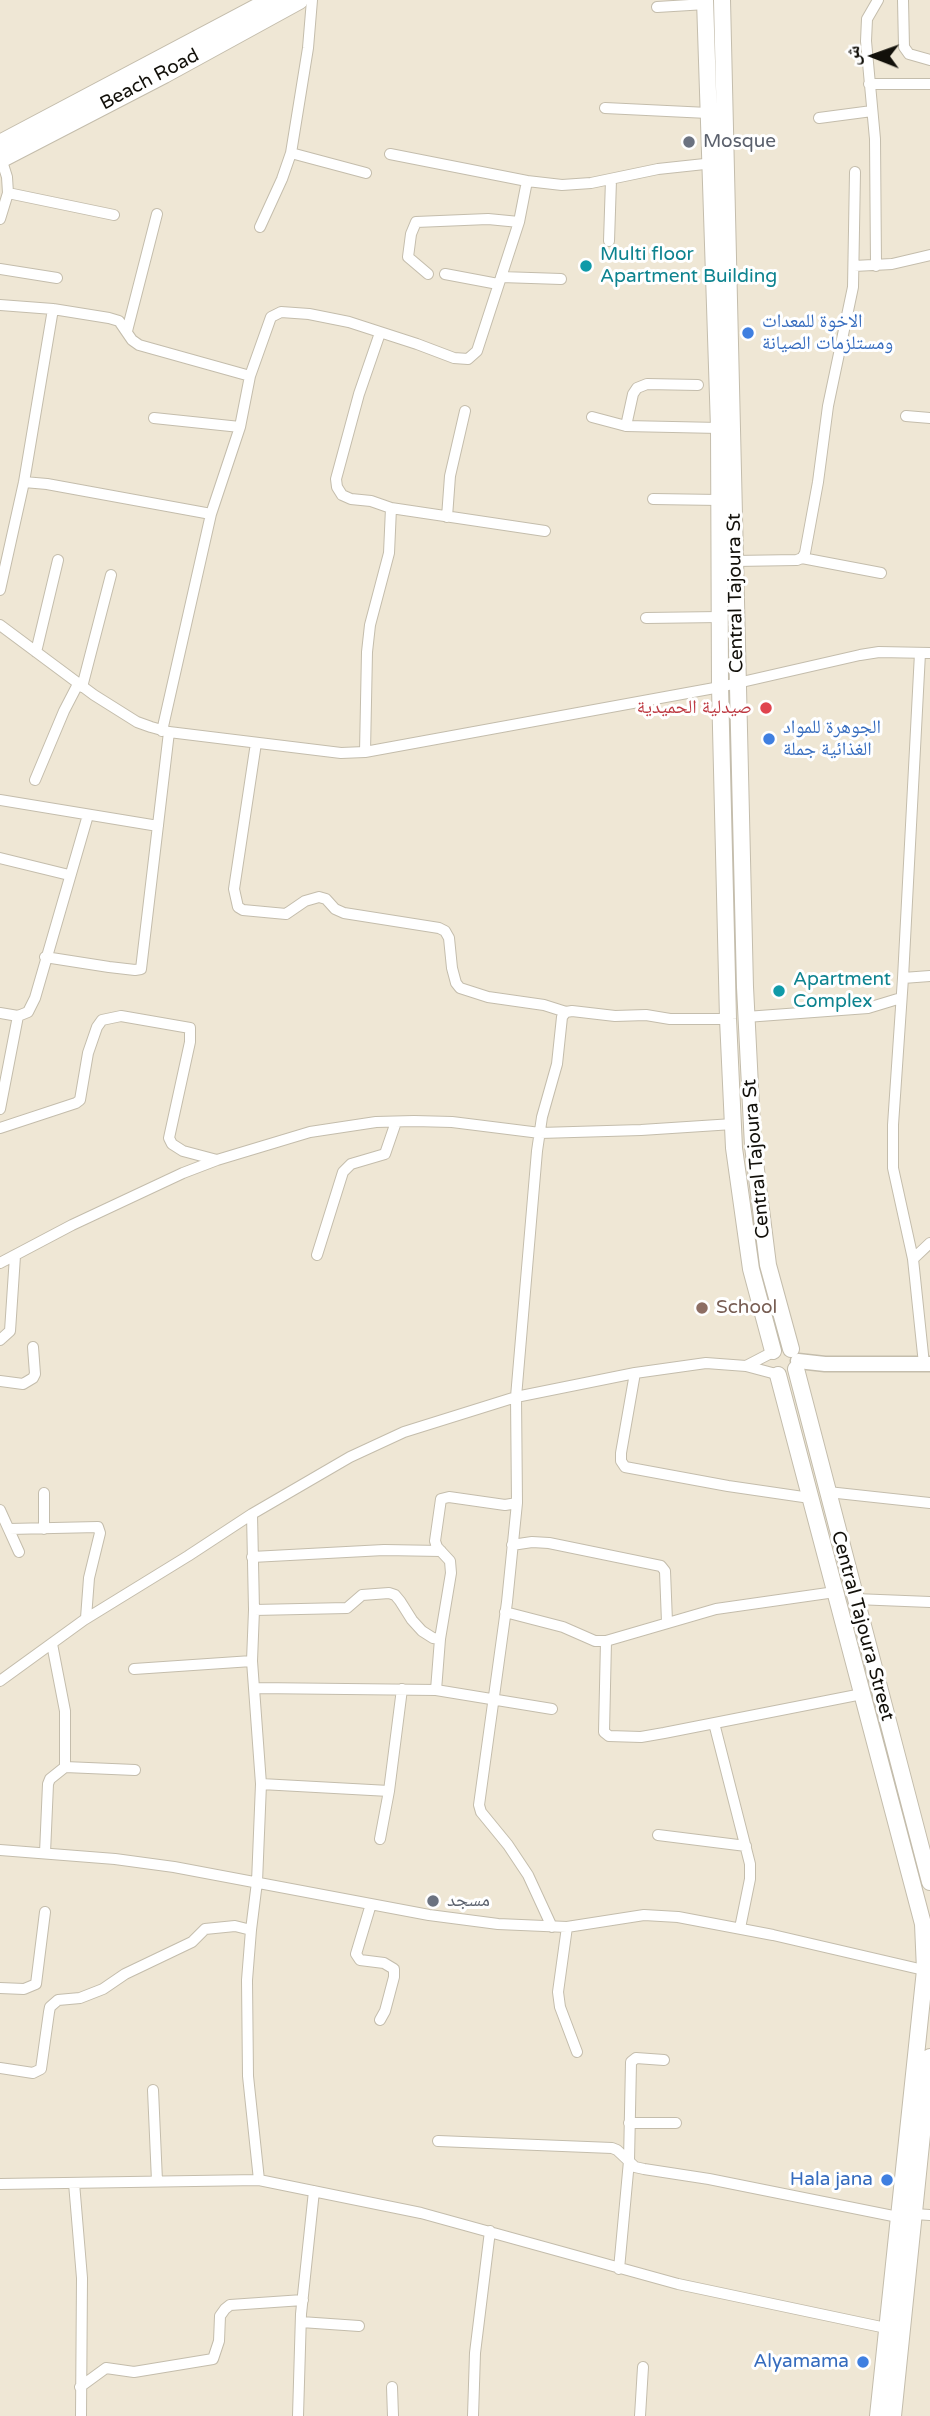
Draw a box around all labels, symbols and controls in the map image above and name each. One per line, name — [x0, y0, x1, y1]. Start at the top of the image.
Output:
north arrow — [839, 21, 909, 91]
street label: Beach Road — [97, 44, 203, 116]
text: ش — [842, 45, 864, 66]
place label: Mosque — [703, 131, 776, 153]
marker: Mosque — [681, 134, 697, 150]
place label: Multi floor Apartment Building — [600, 244, 777, 288]
marker: Multi floor Apartment Building — [578, 258, 594, 274]
place label: الاخوة للمعدات ومستلزمات الصيانة — [762, 311, 893, 355]
marker: الاخوة للمعدات ومستلزمات الصيانة — [740, 325, 756, 341]
street label: Central Tajoura St — [723, 513, 749, 673]
place label: صيدلية الحميدية — [637, 697, 752, 719]
marker: صيدلية الحميدية — [758, 700, 774, 716]
place label: الجوهرة للمواد الغذائية جملة — [783, 717, 881, 761]
marker: الجوهرة للمواد الغذائية جملة — [761, 731, 777, 747]
place label: Apartment Complex — [793, 969, 891, 1013]
marker: Apartment Complex — [771, 983, 787, 999]
street label: Central Tajoura St — [739, 1078, 775, 1240]
place label: School — [716, 1297, 777, 1319]
marker: School — [694, 1300, 710, 1316]
street label: Central Tajoura Street — [826, 1529, 898, 1723]
place label: مسجد — [447, 1890, 490, 1912]
marker: مسجد — [425, 1893, 441, 1909]
place label: Hala jana — [790, 2169, 873, 2191]
marker: Hala jana — [879, 2172, 895, 2188]
place label: Alyamama — [753, 2351, 849, 2373]
marker: Alyamama — [855, 2354, 871, 2370]

